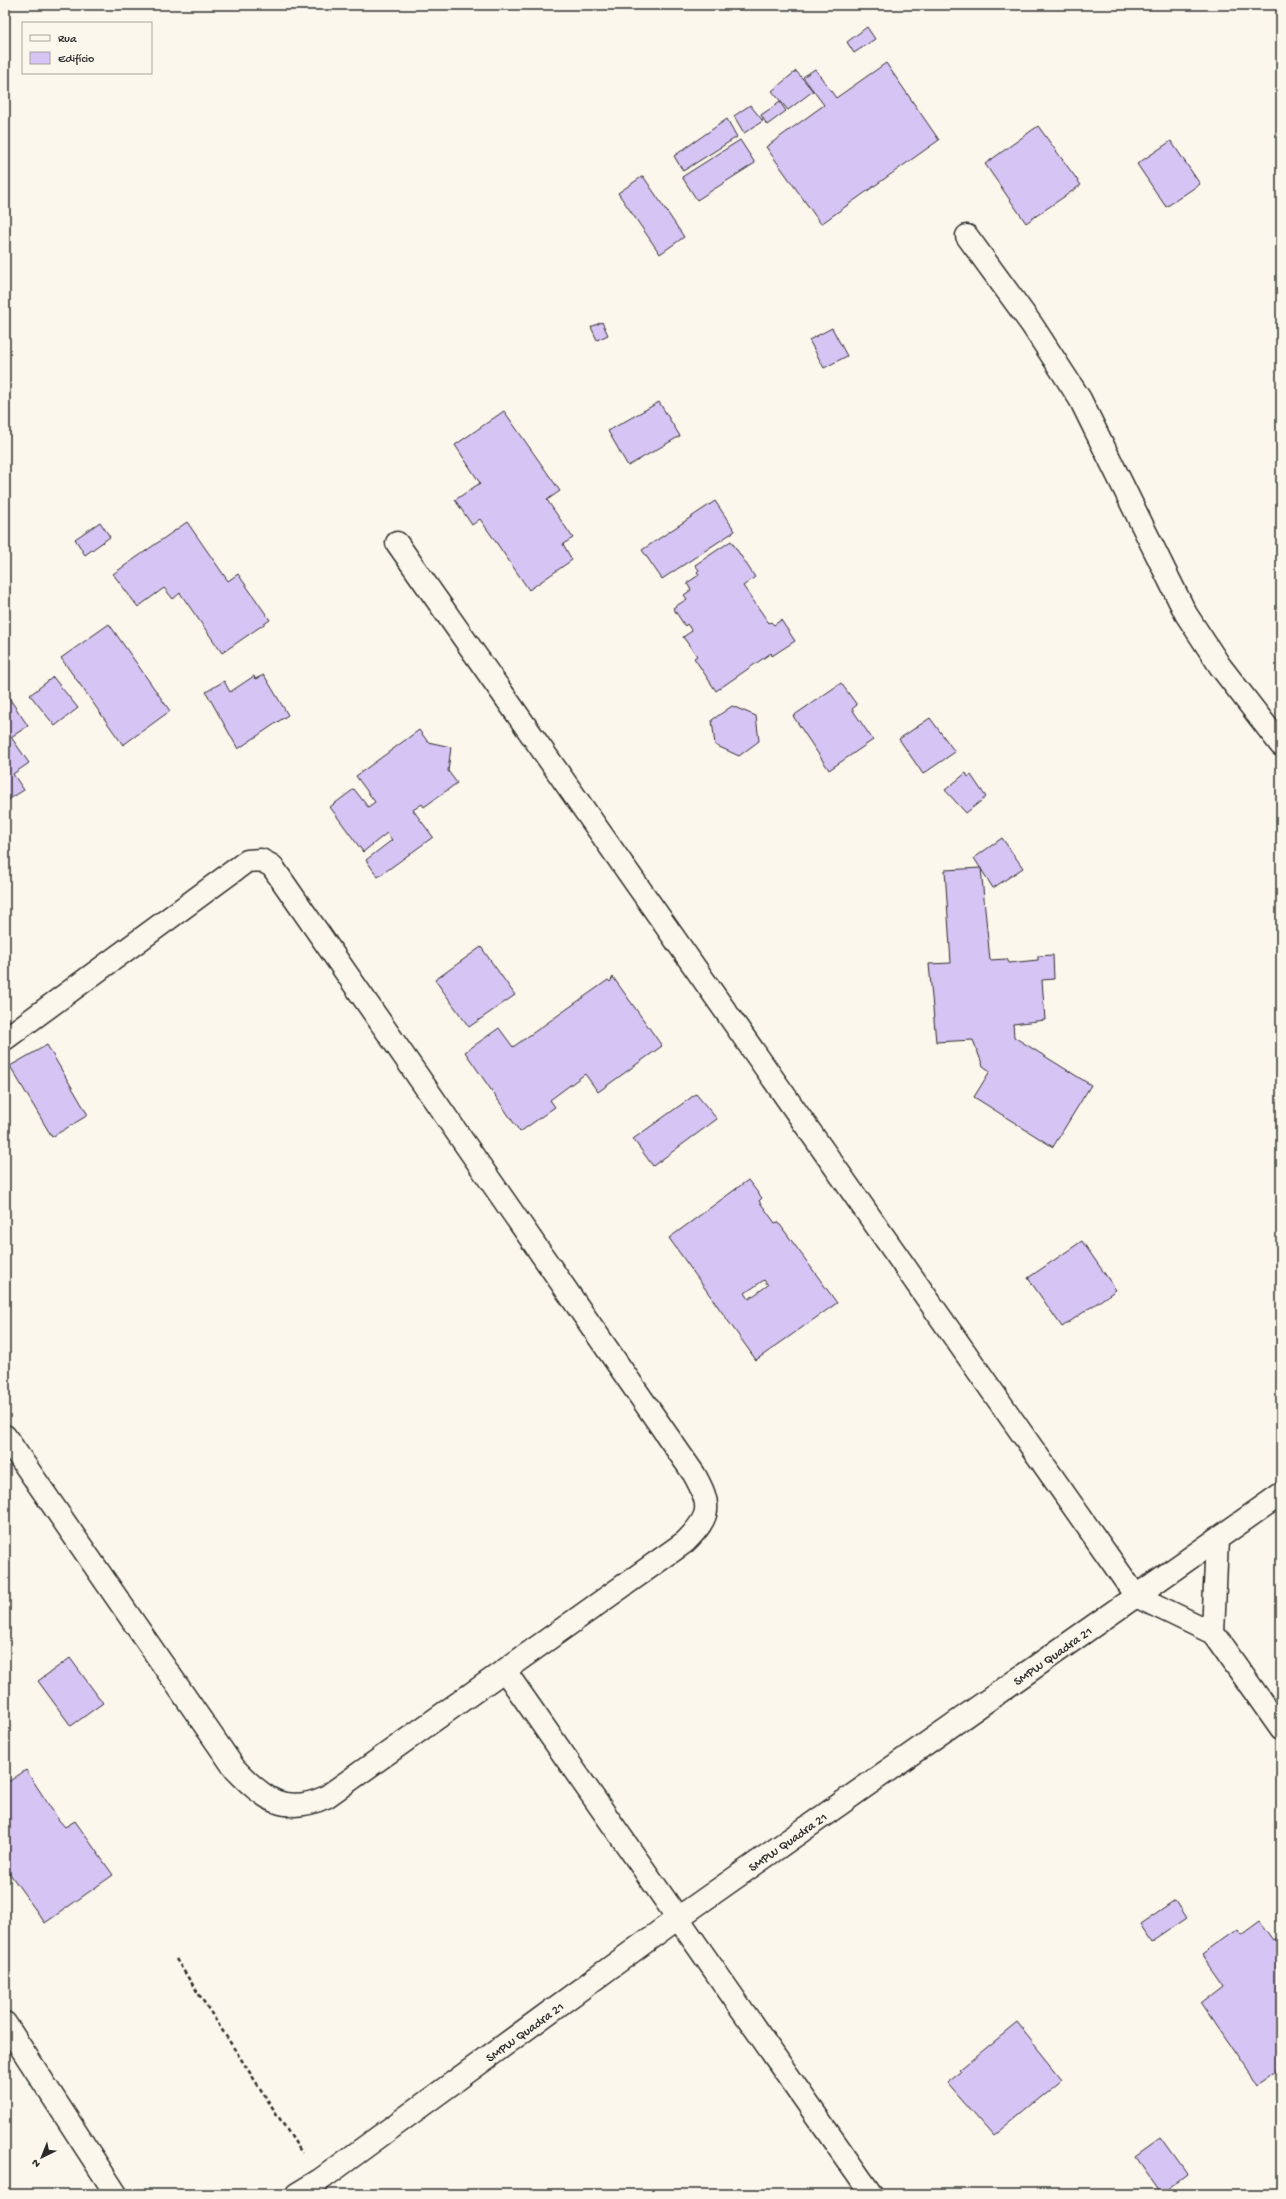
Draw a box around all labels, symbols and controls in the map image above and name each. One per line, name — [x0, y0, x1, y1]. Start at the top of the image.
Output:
legend — [22, 22, 152, 74]
text: Rua — [58, 33, 77, 47]
text: Edifício — [58, 53, 94, 67]
street label: SMPW Quadra 21 — [1011, 1624, 1096, 1690]
street label: SMPW Quadra 21 — [746, 1810, 831, 1876]
street label: SMPW Quadra 21 — [484, 2000, 567, 2066]
north arrow — [22, 2137, 62, 2177]
text: N — [30, 2156, 43, 2170]

